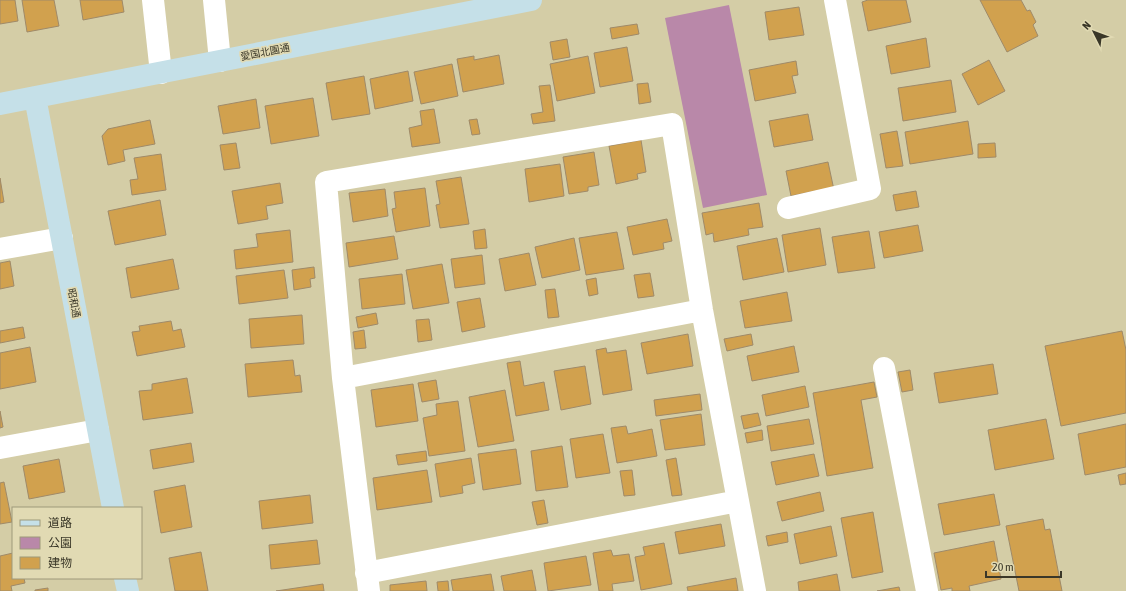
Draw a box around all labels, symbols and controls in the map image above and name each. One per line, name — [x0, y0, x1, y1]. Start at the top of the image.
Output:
north arrow — [1074, 12, 1114, 52]
text: N — [1080, 19, 1093, 32]
street label: 愛国北園通 — [239, 42, 291, 62]
street label: 昭和通 — [66, 287, 82, 319]
legend — [12, 507, 142, 579]
text: 道路 — [48, 516, 72, 530]
text: 公園 — [48, 536, 72, 550]
scale bar — [986, 553, 1061, 579]
text: 建物 — [48, 556, 72, 570]
text: 20 m — [992, 560, 1014, 574]

